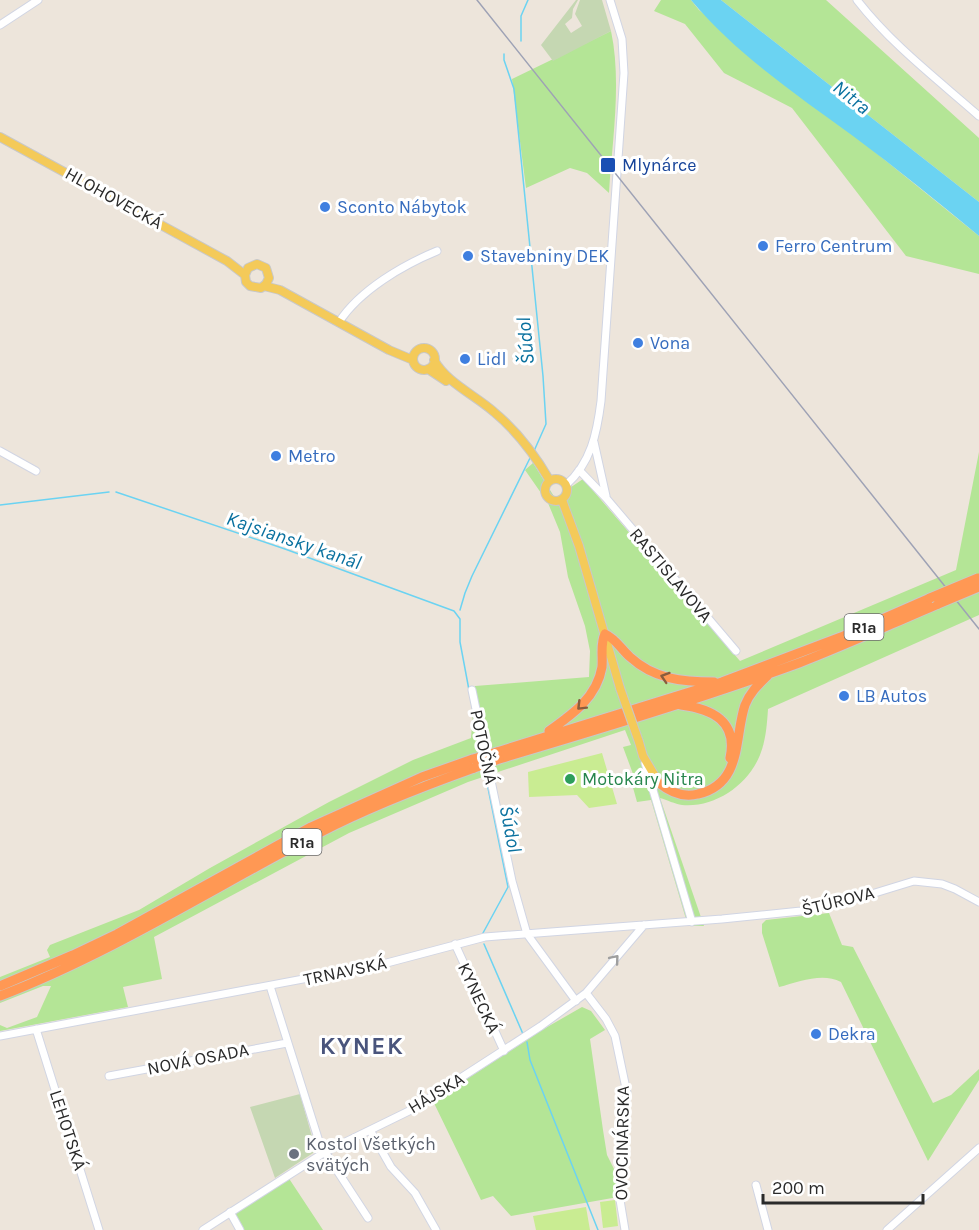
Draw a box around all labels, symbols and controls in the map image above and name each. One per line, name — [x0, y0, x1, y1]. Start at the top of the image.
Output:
water label: Nitra — [828, 75, 875, 119]
place label: Mlynárce — [622, 154, 696, 176]
marker: Mlynárce — [599, 156, 617, 174]
street label: HLOHOVECKÁ — [61, 161, 167, 234]
place label: Sconto Nábytok — [337, 196, 467, 218]
marker: Sconto Nábytok — [318, 200, 332, 214]
place label: Ferro Centrum — [775, 235, 892, 257]
marker: Ferro Centrum — [756, 239, 770, 253]
place label: Stavebniny DEK — [480, 245, 609, 267]
marker: Stavebniny DEK — [461, 249, 475, 263]
water label: Šúdol — [511, 316, 539, 366]
place label: Vona — [650, 332, 690, 354]
marker: Vona — [631, 336, 645, 350]
place label: Lidl — [477, 348, 506, 370]
marker: Lidl — [458, 352, 472, 366]
place label: Metro — [288, 445, 336, 467]
marker: Metro — [269, 449, 283, 463]
water label: Kajsiansky kanál — [223, 507, 364, 574]
street label: RASTISLAVOVA — [625, 523, 717, 627]
road number: R1a — [844, 614, 884, 640]
one-way arrow — [660, 671, 671, 684]
place label: LB Autos — [856, 685, 927, 707]
marker: LB Autos — [837, 689, 851, 703]
one-way arrow — [577, 698, 588, 709]
street label: POTOČNÁ — [465, 707, 504, 786]
place label: Motokáry Nitra — [582, 768, 704, 790]
marker: Motokáry Nitra — [563, 772, 577, 786]
water label: Šúdol — [495, 803, 527, 855]
road number: R1a — [282, 829, 322, 855]
street label: ŠTÚROVA — [799, 880, 877, 921]
street label: TRNAVSKÁ — [301, 950, 389, 991]
one-way arrow — [608, 955, 619, 966]
street label: KYNECKÁ — [453, 959, 506, 1037]
place label: Dekra — [828, 1023, 876, 1045]
marker: Dekra — [809, 1027, 823, 1041]
district label: KYNEK — [320, 1032, 404, 1060]
street label: NOVÁ OSADA — [145, 1037, 251, 1080]
street label: HÁJSKA — [403, 1067, 468, 1118]
street label: OVOCINÁRSKA — [609, 1085, 634, 1201]
street label: LEHOTSKÁ — [45, 1087, 92, 1173]
place label: Kostol Všetkých svätých — [306, 1133, 436, 1176]
marker: Kostol Všetkých svätých — [287, 1147, 301, 1161]
scale bar — [763, 1167, 924, 1205]
text: 200 m — [772, 1177, 825, 1199]

